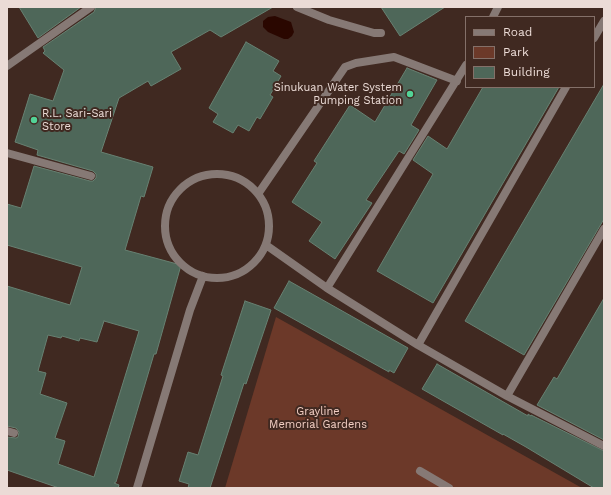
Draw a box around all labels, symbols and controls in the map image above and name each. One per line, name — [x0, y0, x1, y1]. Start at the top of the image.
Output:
legend — [465, 16, 595, 88]
text: Road — [503, 25, 532, 39]
text: Park — [503, 45, 529, 59]
text: Building — [503, 65, 550, 79]
place label: Sinukuan Water System Pumping Station — [274, 81, 402, 107]
marker: Sinukuan Water System Pumping Station — [405, 89, 415, 99]
place label: R.L. Sari-Sari Store — [42, 107, 112, 133]
marker: R.L. Sari-Sari Store — [29, 115, 39, 125]
park label: Grayline Memorial Gardens — [269, 405, 367, 431]

